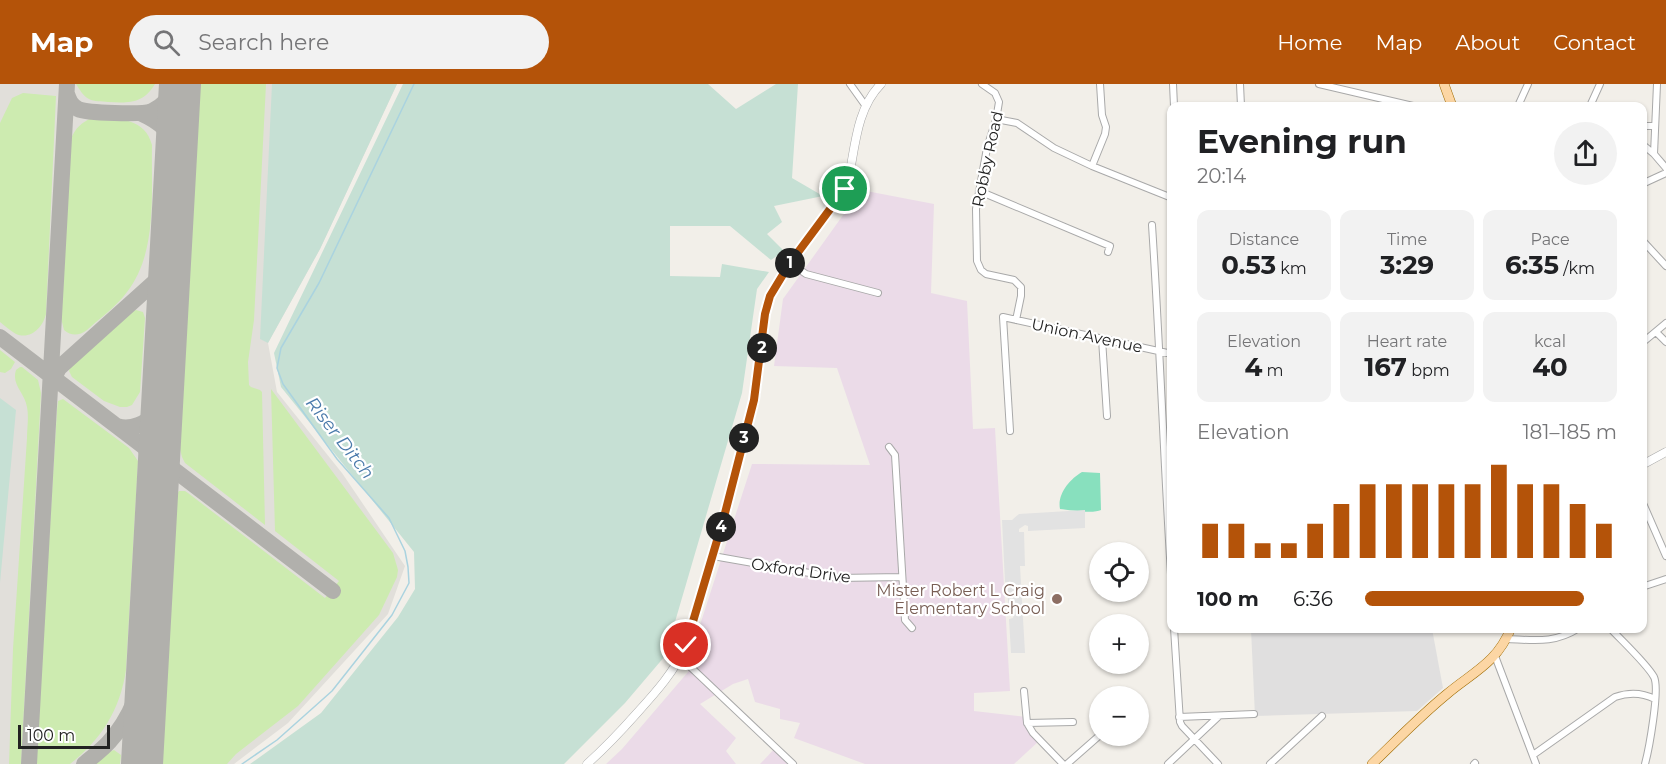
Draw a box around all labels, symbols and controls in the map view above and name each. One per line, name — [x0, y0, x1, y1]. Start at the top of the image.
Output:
search box — [129, 15, 549, 69]
text: Map — [30, 25, 93, 59]
icon: search — [150, 26, 183, 59]
text: Search here — [198, 29, 329, 56]
text: Home — [1277, 30, 1342, 55]
text: Map — [1375, 30, 1422, 55]
text: About — [1455, 30, 1520, 55]
text: Contact — [1553, 30, 1636, 55]
street label: Robby Road — [968, 109, 1007, 209]
text: Evening run — [1197, 121, 1407, 161]
button: share — [1554, 122, 1617, 185]
pin — [819, 163, 870, 214]
text: 20:14 — [1197, 164, 1246, 188]
icon: arrive — [828, 172, 861, 205]
text: Distance — [1229, 230, 1299, 249]
text: Time — [1387, 230, 1427, 249]
text: Pace — [1530, 230, 1570, 249]
pin: 1 — [775, 248, 805, 278]
text: 0.53 — [1221, 249, 1276, 281]
text: 3:29 — [1380, 249, 1434, 281]
text: 6:35 — [1505, 249, 1559, 281]
text: 1 — [787, 253, 793, 272]
text: km — [1276, 259, 1307, 278]
text: /km — [1559, 259, 1595, 278]
street label: Union Avenue — [1030, 314, 1144, 357]
text: Elevation — [1227, 332, 1301, 351]
text: Heart rate — [1367, 332, 1447, 351]
text: kcal — [1534, 332, 1566, 351]
pin: 2 — [747, 333, 777, 363]
text: 2 — [757, 338, 767, 357]
text: 4 — [1244, 351, 1262, 383]
text: 167 — [1364, 351, 1407, 383]
text: 40 — [1532, 351, 1568, 383]
text: m — [1262, 361, 1284, 380]
text: bpm — [1407, 361, 1450, 380]
water label: Riser Ditch — [301, 392, 379, 484]
text: Elevation — [1197, 420, 1289, 444]
text: 181–185 m — [1522, 420, 1617, 444]
pin: 3 — [729, 423, 759, 453]
text: 3 — [739, 428, 749, 447]
pin: 4 — [706, 512, 736, 542]
text: 4 — [715, 517, 727, 536]
map controls — [1089, 542, 1149, 746]
button: locate — [1089, 542, 1149, 602]
street label: Oxford Drive — [750, 554, 852, 587]
place label: Mister Robert L Craig Elementary School — [876, 581, 1045, 618]
text: 100 m — [1197, 587, 1259, 611]
text: 6:36 — [1293, 587, 1333, 611]
marker: Mister Robert L Craig Elementary School — [1050, 592, 1064, 606]
button: + — [1089, 614, 1149, 674]
pin — [660, 619, 711, 670]
icon: check — [669, 628, 702, 661]
button: − — [1089, 686, 1149, 746]
scale bar — [18, 722, 110, 750]
text: 100 m — [27, 726, 75, 745]

